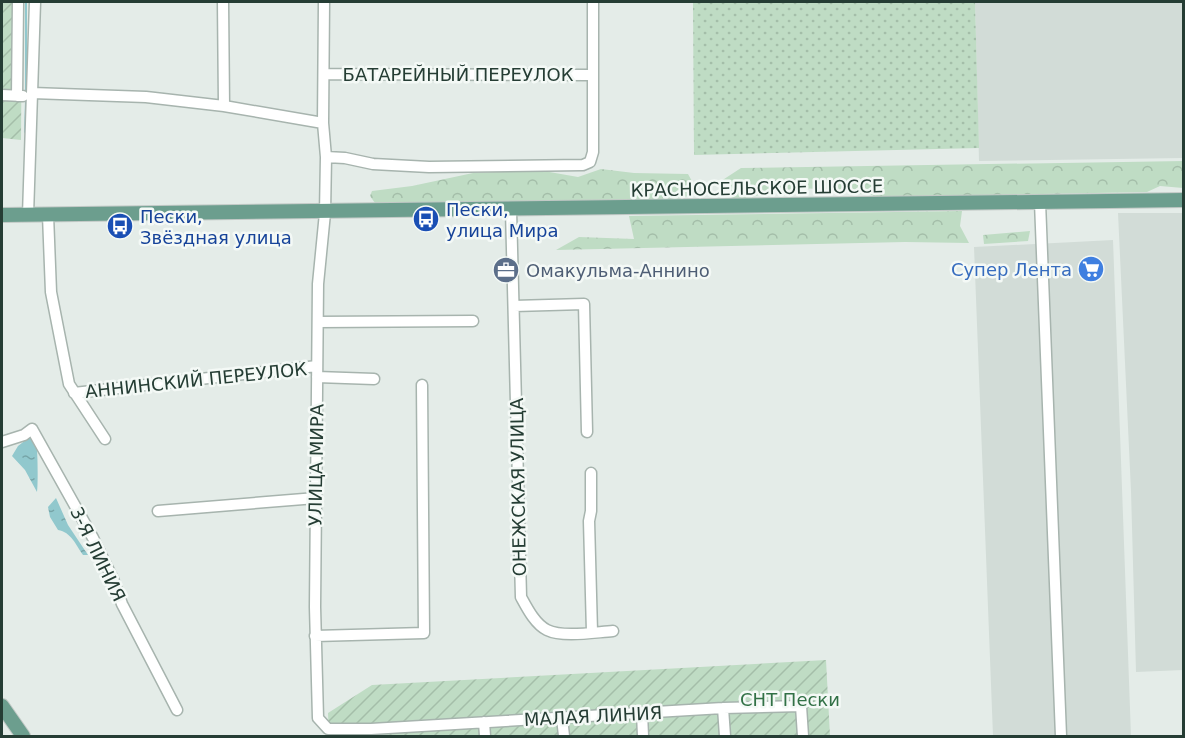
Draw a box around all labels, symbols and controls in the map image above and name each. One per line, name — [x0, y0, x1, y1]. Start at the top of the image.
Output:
street label: БАТАРЕЙНЫЙ ПЕРЕУЛОК — [343, 64, 574, 85]
street label: КРАСНОСЕЛЬСКОЕ ШОССЕ — [631, 175, 883, 201]
place label: Пески, улица Мира — [446, 199, 559, 241]
bus stop icon: Пески, улица Мира — [411, 204, 441, 234]
place label: Пески, Звёздная улица — [140, 206, 292, 248]
bus stop icon: Пески, Звёздная улица — [105, 211, 135, 241]
supermarket icon: Супер Лента — [1076, 254, 1106, 284]
office icon: Омакульма-Аннино — [491, 255, 521, 285]
place label: Супер Лента — [951, 259, 1072, 280]
place label: Омакульма-Аннино — [526, 260, 710, 281]
street label: АННИНСКИЙ ПЕРЕУЛОК — [84, 358, 308, 402]
street label: ОНЕЖСКАЯ УЛИЦА — [506, 397, 530, 576]
street label: УЛИЦА МИРА — [304, 403, 328, 526]
street label: 3-Я ЛИНИЯ — [66, 503, 130, 605]
park label: СНТ Пески — [740, 689, 840, 710]
street label: МАЛАЯ ЛИНИЯ — [523, 702, 663, 730]

